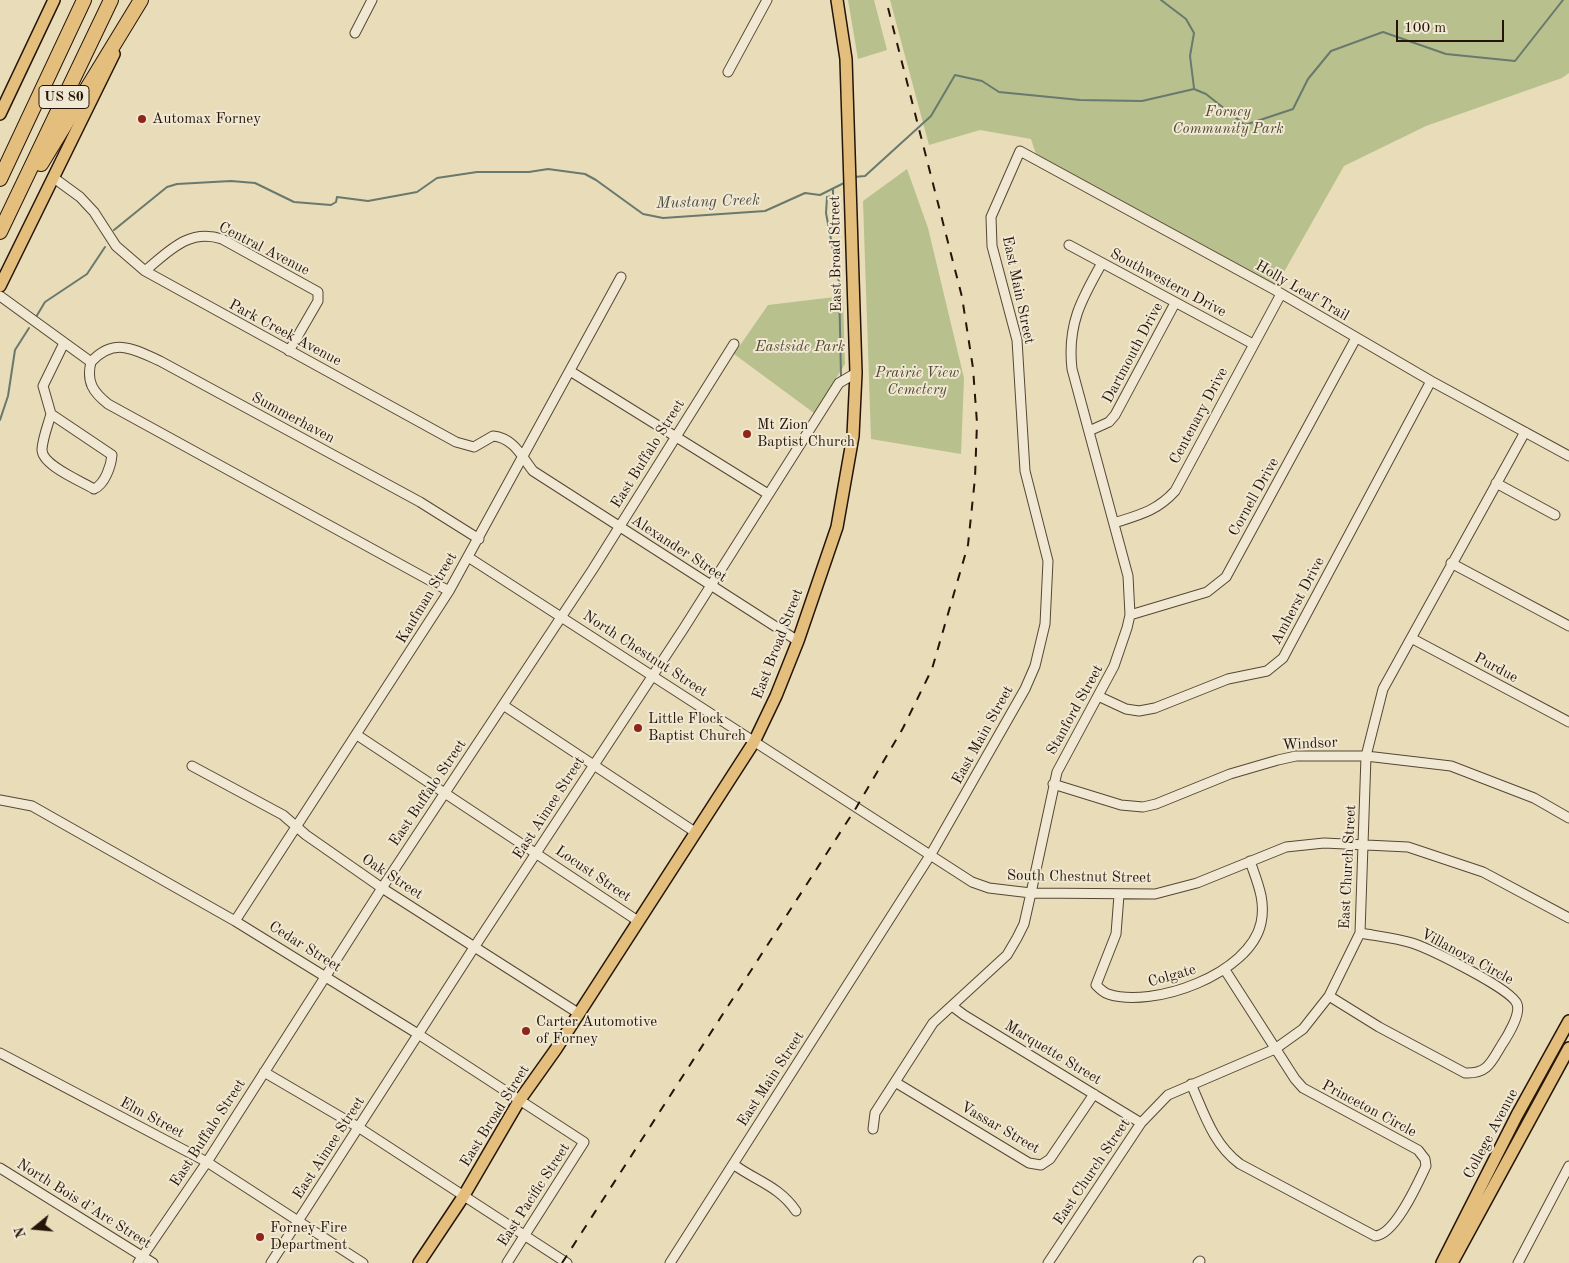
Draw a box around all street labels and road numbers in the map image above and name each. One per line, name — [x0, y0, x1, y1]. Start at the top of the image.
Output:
road number: US 80 — [39, 85, 89, 108]
street label: East Broad Street — [826, 195, 846, 313]
street label: Central Avenue — [215, 218, 313, 280]
street label: East Main Street — [998, 234, 1038, 346]
street label: Southwestern Drive — [1107, 245, 1229, 321]
street label: Holly Leaf Trail — [1252, 257, 1352, 325]
street label: Park Creek Avenue — [226, 296, 344, 370]
street label: Dartmouth Drive — [1099, 300, 1167, 406]
street label: Centenary Drive — [1166, 365, 1232, 467]
street label: Summerhaven — [248, 389, 338, 447]
street label: East Buffalo Street — [607, 396, 689, 512]
street label: Cornell Drive — [1225, 455, 1283, 539]
street label: Alexander Street — [628, 511, 730, 587]
street label: Kaufman Street — [393, 549, 461, 647]
street label: Amherst Drive — [1267, 554, 1329, 648]
street label: East Broad Street — [749, 586, 807, 702]
street label: North Chestnut Street — [579, 607, 711, 701]
street label: Purdue — [1471, 649, 1521, 687]
street label: Stanford Street — [1043, 662, 1107, 758]
street label: East Main Street — [949, 683, 1017, 787]
street label: Windsor — [1282, 734, 1338, 754]
street label: East Buffalo Street — [386, 736, 470, 850]
street label: East Aimee Street — [509, 753, 589, 863]
street label: East Church Street — [1336, 804, 1360, 930]
street label: Locust Street — [552, 842, 634, 906]
street label: Oak Street — [358, 850, 426, 904]
street label: South Chestnut Street — [1007, 867, 1151, 887]
street label: Cedar Street — [265, 918, 345, 976]
street label: Villanova Circle — [1418, 925, 1516, 989]
street label: Colgate — [1146, 961, 1198, 991]
street label: Marquette Street — [1001, 1017, 1105, 1089]
street label: East Main Street — [734, 1028, 808, 1130]
street label: East Broad Street — [456, 1062, 534, 1170]
street label: East Buffalo Street — [166, 1076, 250, 1190]
street label: Princeton Circle — [1319, 1076, 1419, 1142]
street label: College Avenue — [1460, 1086, 1522, 1182]
street label: East Aimee Street — [289, 1093, 369, 1203]
street label: Elm Street — [117, 1094, 187, 1142]
street label: Vassar Street — [957, 1098, 1043, 1158]
street label: East Church Street — [1050, 1115, 1134, 1229]
street label: East Pacific Street — [494, 1140, 574, 1250]
street label: North Bois d’Arc Street — [13, 1155, 155, 1253]

